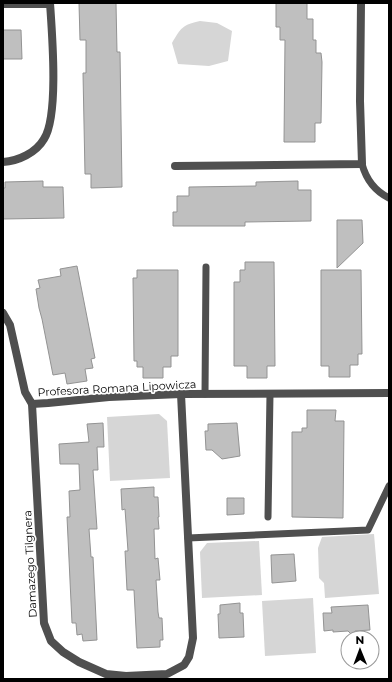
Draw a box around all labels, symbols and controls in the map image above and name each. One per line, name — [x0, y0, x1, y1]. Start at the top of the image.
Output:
street label: Profesora Romana Lipowicza — [37, 377, 197, 399]
street label: Damazego Tilgnera — [20, 510, 40, 618]
north arrow — [340, 630, 380, 670]
text: N — [355, 633, 364, 647]

